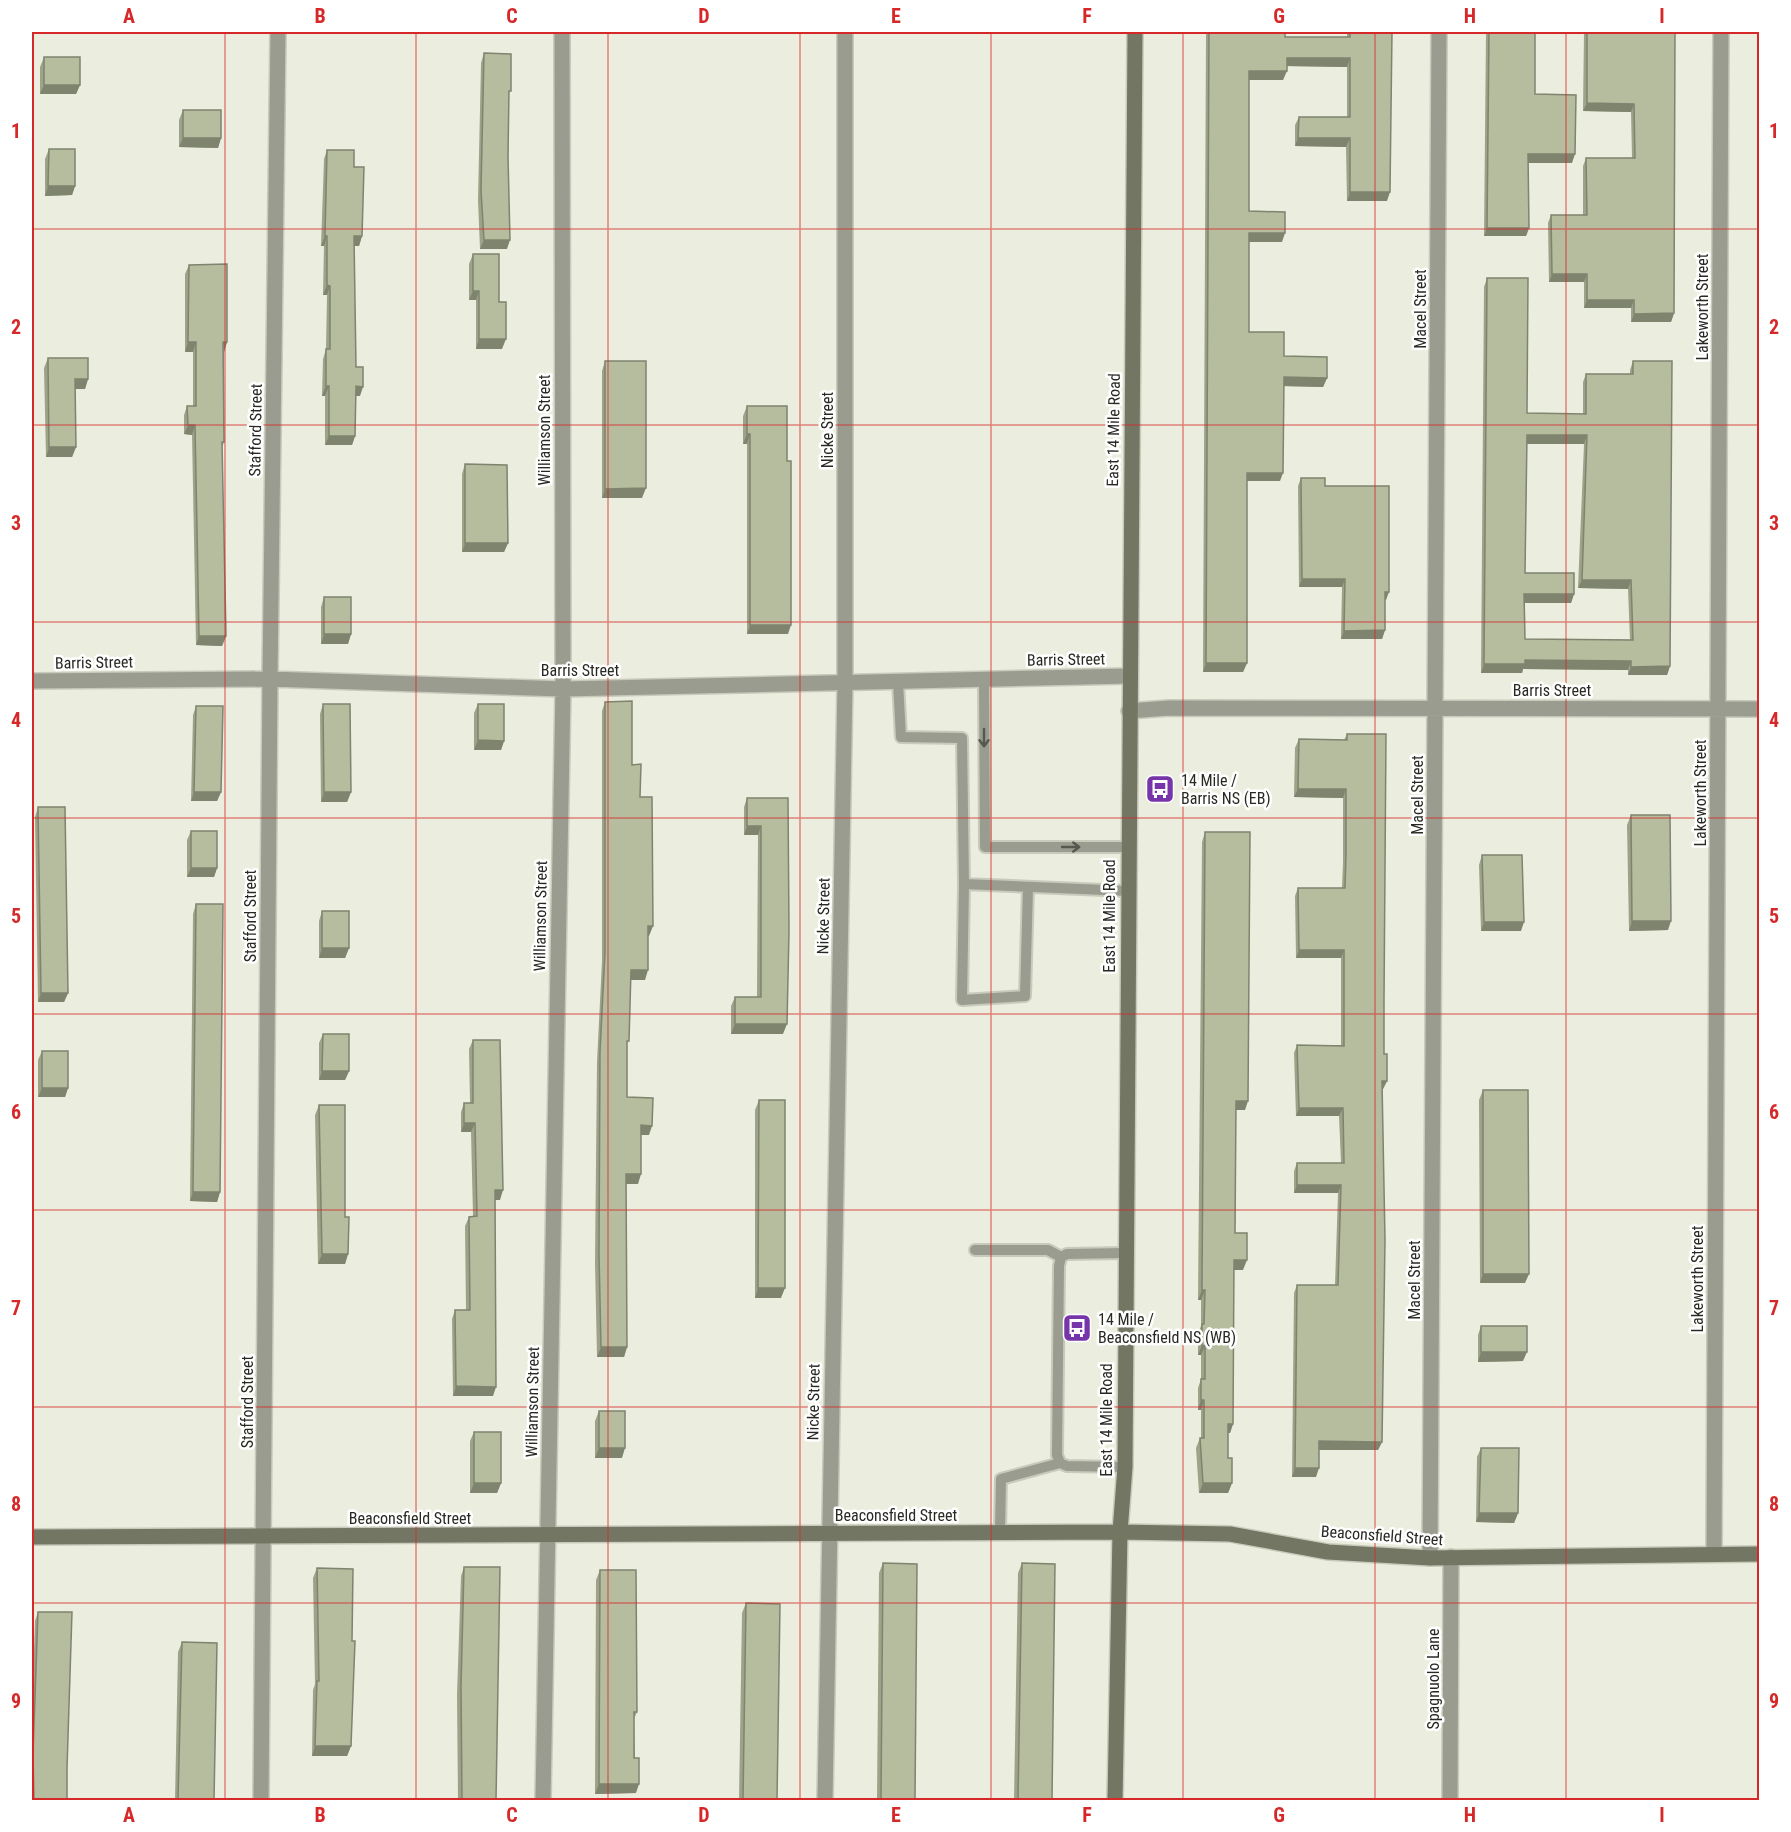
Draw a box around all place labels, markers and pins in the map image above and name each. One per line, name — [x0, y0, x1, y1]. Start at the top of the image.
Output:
place label: 14 Mile / Barris NS (EB) — [1181, 771, 1270, 808]
bus stop icon: 14 Mile / Barris NS (EB) — [1144, 773, 1176, 805]
place label: 14 Mile / Beaconsfield NS (WB) — [1098, 1310, 1236, 1347]
bus stop icon: 14 Mile / Beaconsfield NS (WB) — [1061, 1312, 1093, 1344]

